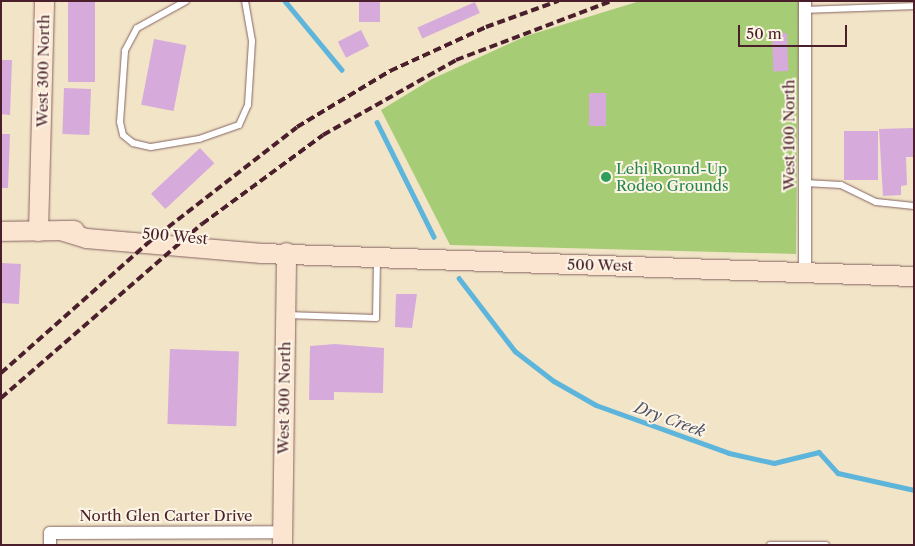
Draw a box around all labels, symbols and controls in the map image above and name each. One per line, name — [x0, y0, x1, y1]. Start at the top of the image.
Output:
street label: West 300 North — [33, 14, 53, 128]
scale bar — [740, 15, 849, 47]
text: 50 m — [746, 24, 782, 43]
street label: West 100 North — [780, 80, 798, 190]
place label: Lehi Round-Up Rodeo Grounds — [616, 159, 728, 194]
marker: Lehi Round-Up Rodeo Grounds — [600, 171, 612, 183]
street label: 500 West — [141, 224, 209, 248]
street label: 500 West — [567, 255, 633, 275]
street label: West 300 North — [274, 341, 294, 455]
water label: Dry Creek — [632, 397, 708, 441]
street label: North Glen Carter Drive — [79, 507, 253, 525]

